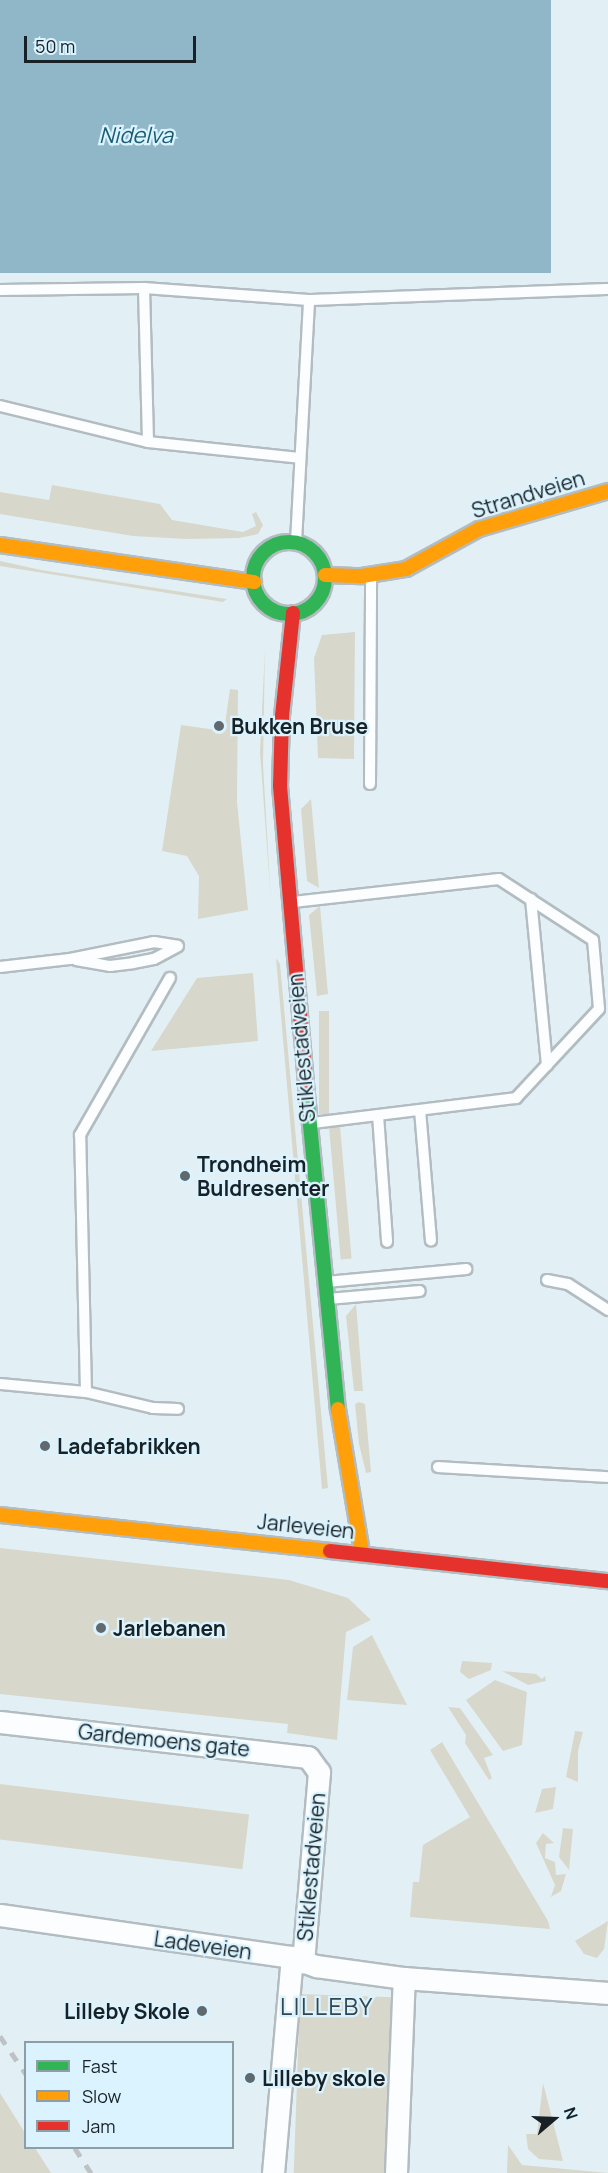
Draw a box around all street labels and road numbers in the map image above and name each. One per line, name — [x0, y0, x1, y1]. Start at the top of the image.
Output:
street label: Strandveien — [468, 465, 588, 523]
street label: Stiklestadveien — [282, 973, 320, 1123]
street label: Jarleveien — [256, 1508, 356, 1544]
street label: Gardemoens gate — [77, 1718, 251, 1762]
street label: Stiklestadveien — [292, 1792, 330, 1942]
street label: Ladeveien — [152, 1926, 254, 1964]

